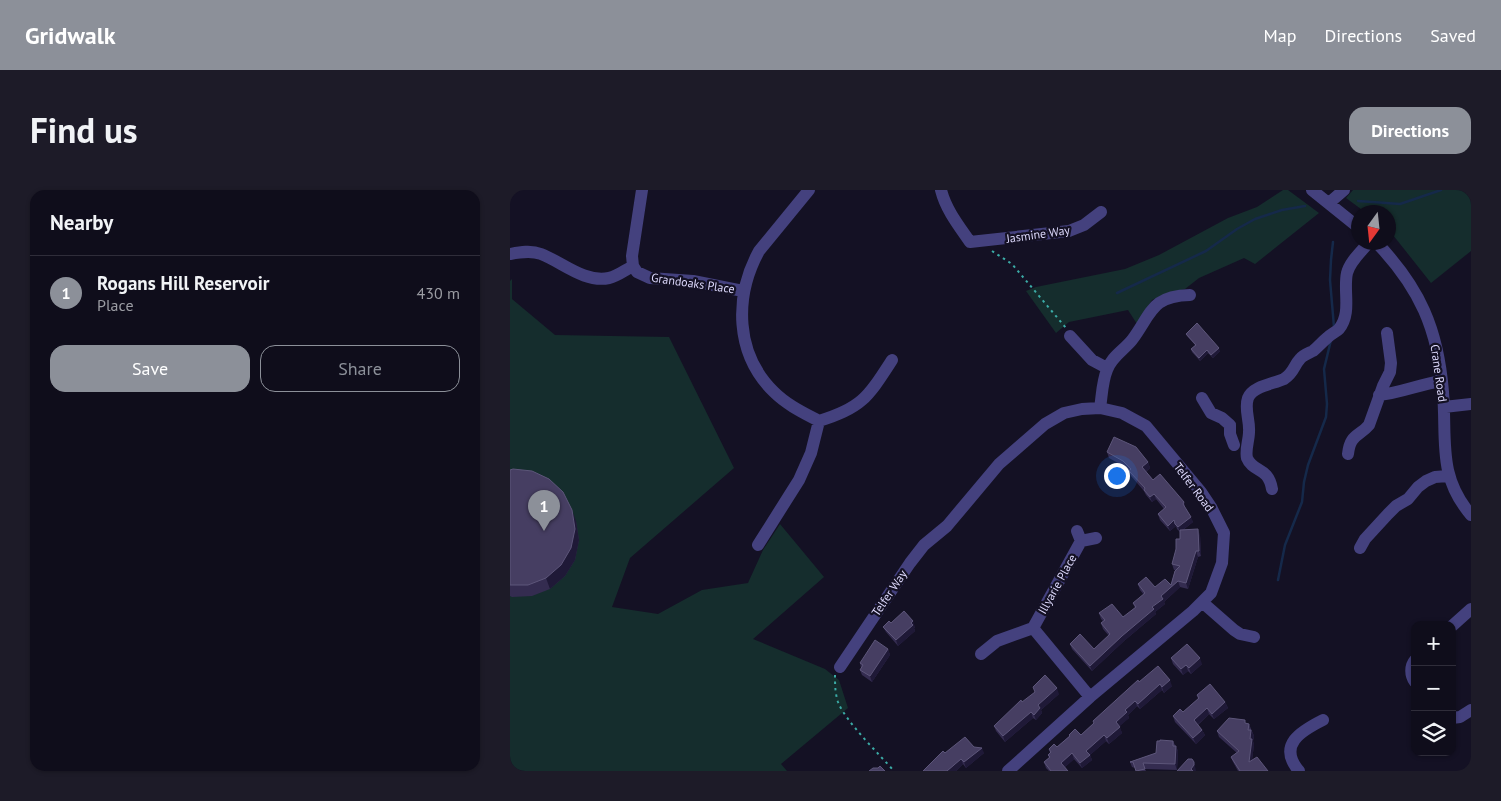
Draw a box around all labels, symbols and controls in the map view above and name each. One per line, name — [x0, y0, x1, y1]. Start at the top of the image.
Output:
text: Gridwalk — [25, 20, 115, 51]
text: Map — [1264, 24, 1296, 47]
text: Directions — [1324, 24, 1402, 47]
text: Saved — [1430, 24, 1476, 47]
text: Find us — [30, 107, 138, 153]
button: Directions — [1349, 107, 1471, 154]
north arrow — [1351, 205, 1396, 250]
text: Nearby — [50, 209, 113, 236]
street label: Jasmine Way — [1004, 222, 1071, 246]
street label: Grandoaks Place — [650, 270, 736, 296]
text: Rogans Hill Reservoir — [97, 271, 269, 295]
text: 1 — [61, 283, 71, 303]
text: 430 m — [417, 283, 460, 303]
text: Place — [97, 295, 134, 315]
street label: Crane Road — [1428, 343, 1450, 403]
button: Save — [50, 345, 250, 392]
button: Share — [260, 345, 460, 392]
street label: Telfer Road — [1171, 460, 1217, 514]
your location — [1104, 463, 1130, 489]
pin: 1 — [528, 490, 560, 531]
street label: Illyarie Place — [1034, 551, 1080, 617]
street label: Telfer Way — [868, 567, 910, 619]
map controls — [1411, 621, 1456, 756]
button: + — [1411, 621, 1456, 666]
button: − — [1411, 666, 1456, 711]
button: layers — [1411, 711, 1456, 756]

